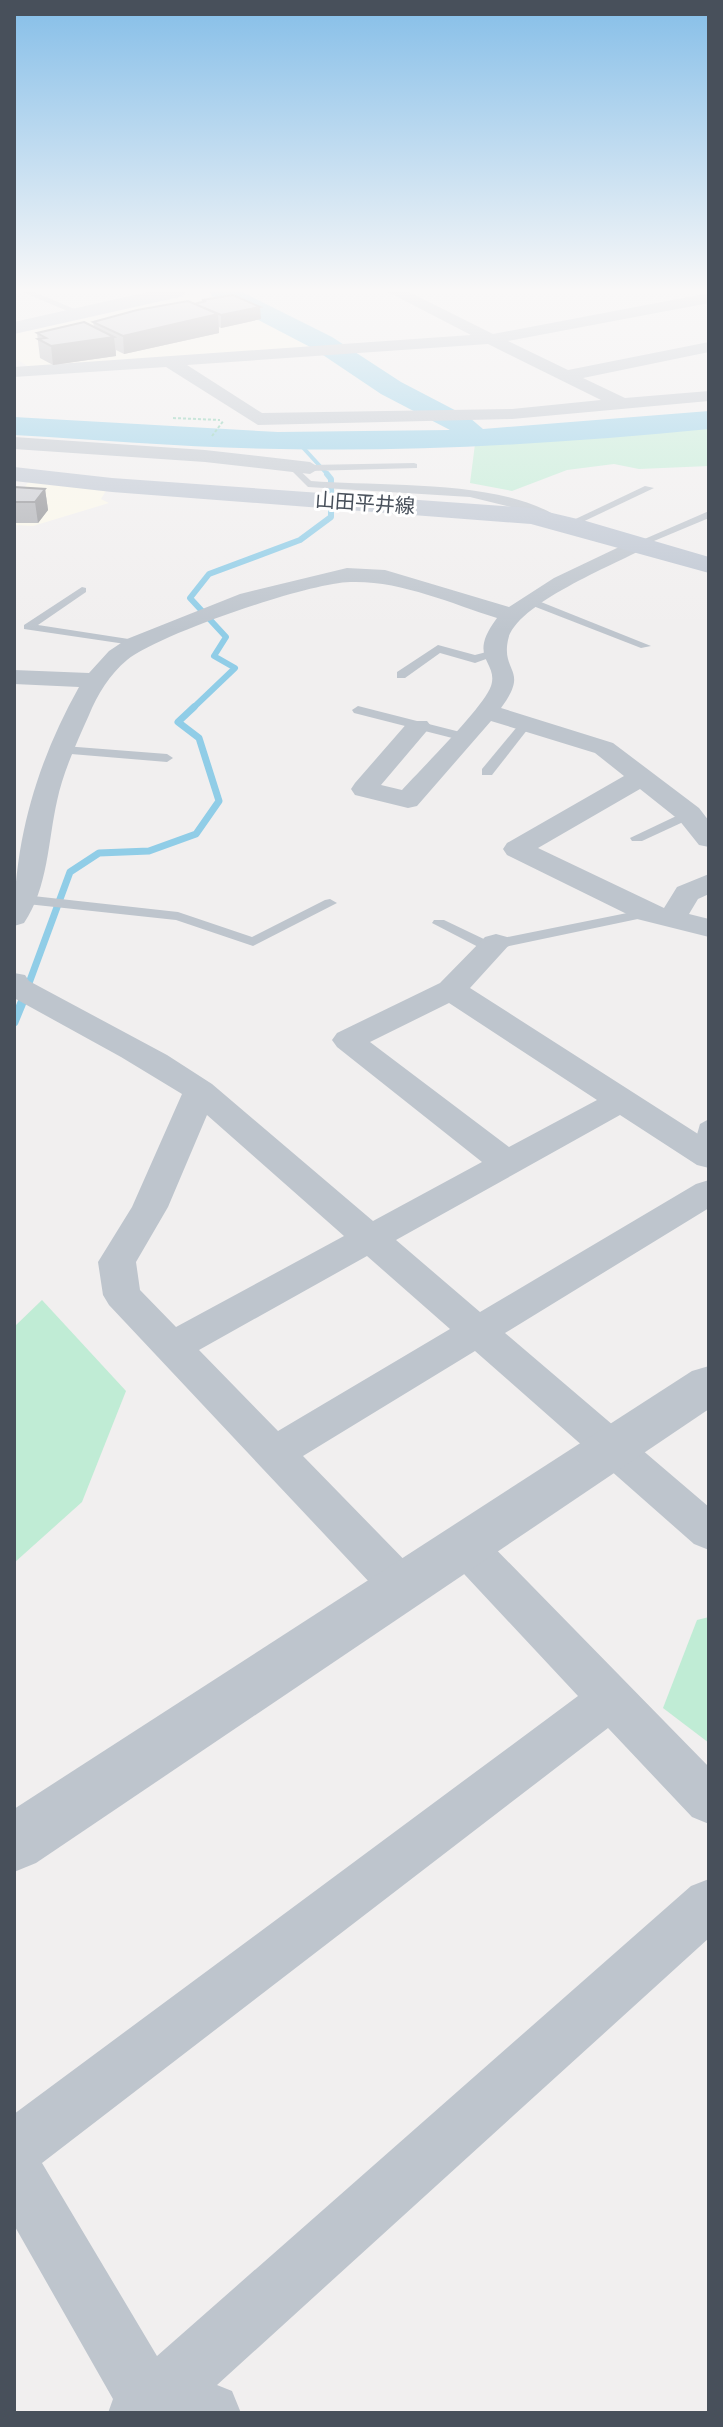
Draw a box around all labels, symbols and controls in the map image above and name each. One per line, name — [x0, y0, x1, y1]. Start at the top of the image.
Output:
street label: 山田平井線 — [314, 487, 416, 517]

